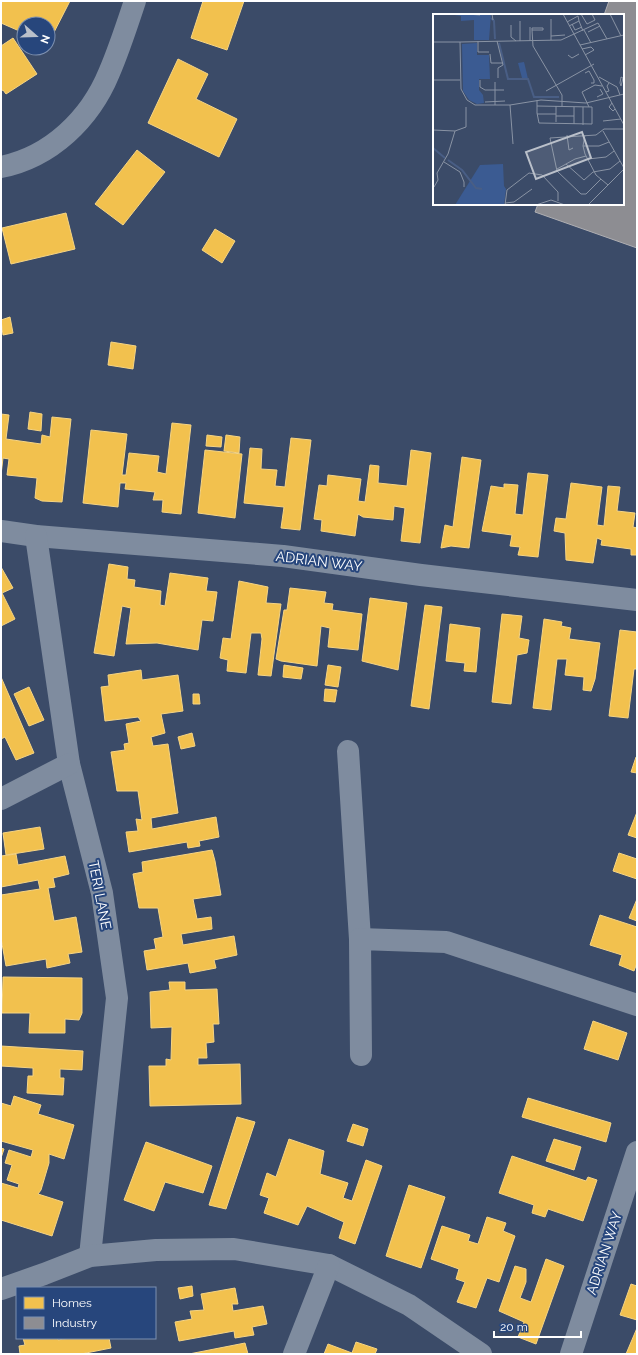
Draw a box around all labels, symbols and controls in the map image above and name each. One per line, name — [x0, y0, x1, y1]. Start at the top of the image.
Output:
inset map — [433, 14, 624, 205]
north arrow — [16, 16, 56, 56]
text: N — [37, 33, 52, 45]
street label: ADRIAN WAY — [275, 548, 363, 574]
street label: TERI LANE — [85, 859, 115, 931]
street label: ADRIAN WAY — [583, 1209, 625, 1297]
legend — [16, 1287, 156, 1339]
text: Homes — [52, 1296, 92, 1310]
scale bar — [494, 1313, 581, 1339]
text: Industry — [52, 1316, 98, 1330]
text: 20 m — [500, 1320, 528, 1334]

